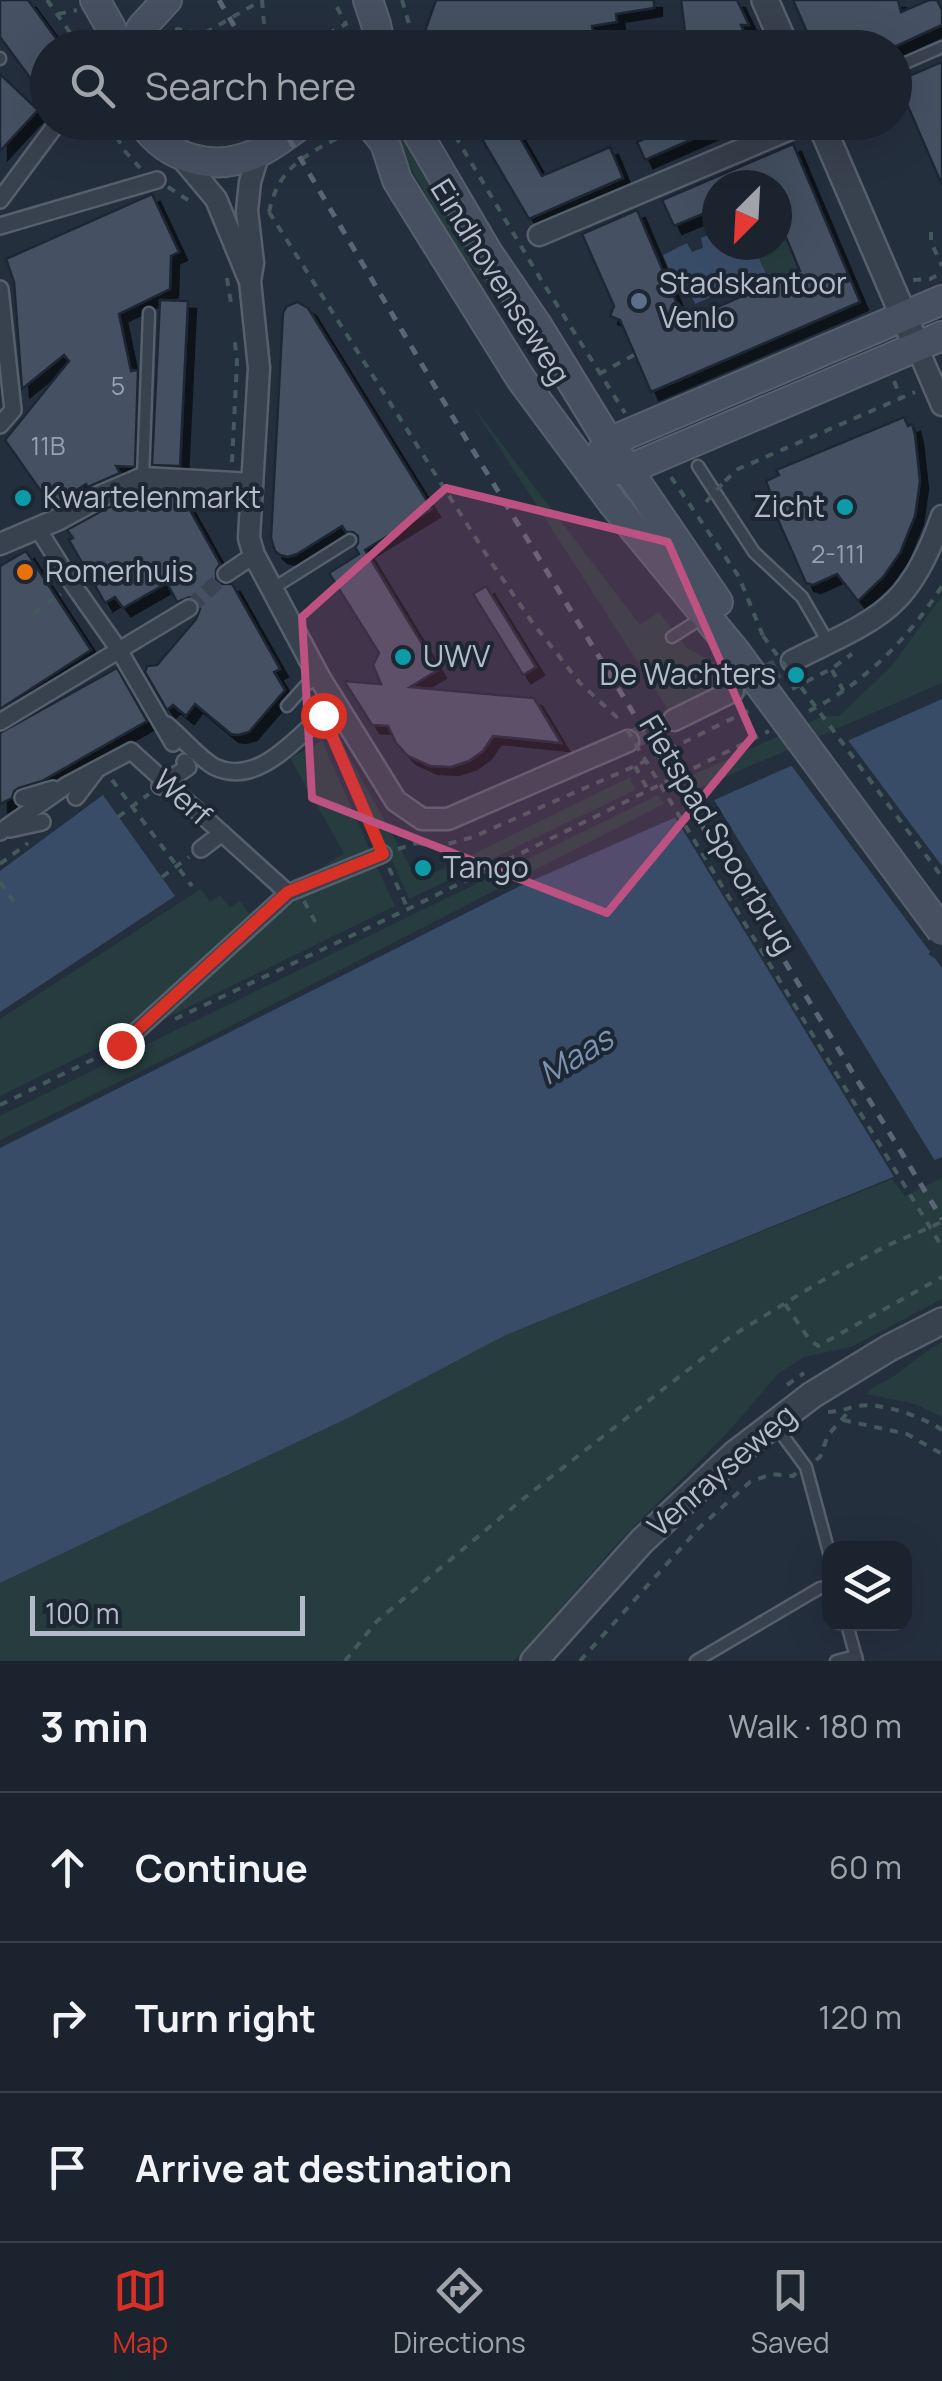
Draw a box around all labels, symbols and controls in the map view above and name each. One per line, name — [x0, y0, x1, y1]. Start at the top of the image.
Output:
search box — [30, 30, 912, 140]
icon: search — [65, 58, 120, 113]
text: Search here — [145, 59, 356, 111]
north arrow — [702, 170, 792, 260]
street label: Eindhovenseweg — [422, 171, 581, 392]
place label: Stadskantoor Venlo — [659, 262, 847, 337]
marker: Stadskantoor Venlo — [628, 290, 650, 312]
house number: 5 — [111, 368, 125, 403]
house number: 11B — [31, 428, 65, 463]
place label: Kwartelenmarkt — [43, 476, 261, 517]
place label: Zicht — [753, 485, 825, 526]
marker: Kwartelenmarkt — [12, 487, 34, 509]
marker: Zicht — [834, 496, 856, 518]
house number: 2-111 — [811, 536, 865, 571]
place label: Romerhuis — [45, 550, 194, 591]
marker: Romerhuis — [14, 561, 36, 583]
place label: UWV — [423, 635, 490, 676]
marker: UWV — [392, 646, 414, 668]
place label: De Wachters — [600, 653, 776, 694]
marker: De Wachters — [785, 664, 807, 686]
route start — [301, 693, 347, 739]
street label: Fietspad Spoorbrug — [631, 707, 806, 962]
street label: Werf — [145, 760, 221, 834]
place label: Tango — [443, 846, 529, 887]
marker: Tango — [412, 857, 434, 879]
water label: Maas — [530, 1015, 623, 1094]
route end — [99, 1023, 145, 1069]
street label: Venrayseweg — [638, 1394, 804, 1546]
map controls — [822, 1541, 912, 1631]
button: layers — [822, 1541, 912, 1631]
scale bar — [30, 1591, 305, 1636]
text: 100 m — [45, 1594, 119, 1632]
text: 3 min — [40, 1697, 149, 1755]
text: Walk · 180 m — [728, 1704, 902, 1748]
icon: ahead — [40, 1840, 95, 1895]
text: Continue — [135, 1841, 308, 1893]
text: 60 m — [829, 1845, 902, 1889]
icon: right — [40, 1990, 95, 2045]
text: Turn right — [135, 1991, 316, 2043]
text: 120 m — [818, 1995, 902, 2039]
icon: arrive — [40, 2140, 95, 2195]
text: Arrive at destination — [135, 2141, 512, 2193]
tab: Map — [112, 2263, 168, 2361]
tab: Directions — [393, 2263, 526, 2361]
tab: Saved — [751, 2263, 830, 2361]

